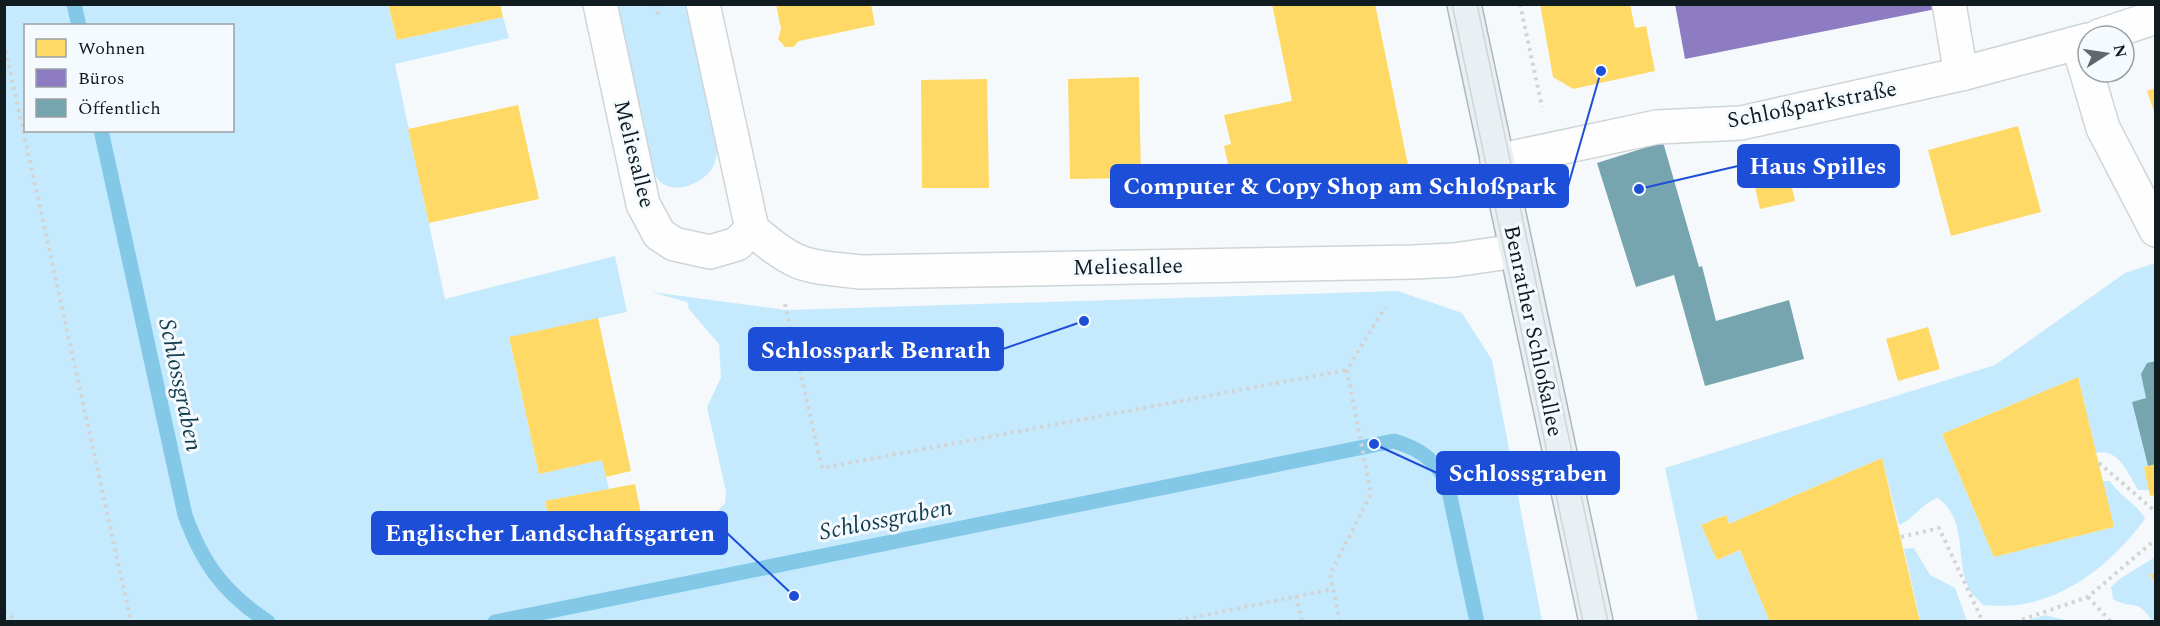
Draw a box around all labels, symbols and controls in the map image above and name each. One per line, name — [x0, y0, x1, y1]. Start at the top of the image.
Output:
legend — [24, 24, 234, 132]
north arrow — [2076, 24, 2136, 84]
text: Wohnen — [78, 35, 145, 62]
text: N — [2107, 42, 2133, 60]
text: Büros — [78, 65, 125, 92]
street label: Schloßparkstraße — [1724, 72, 1900, 138]
text: Öffentlich — [78, 95, 161, 122]
street label: Meliesallee — [605, 97, 663, 211]
callout: Haus Spilles — [1738, 145, 1899, 187]
text: Haus Spilles — [1750, 149, 1886, 185]
callout: Computer & Copy Shop am Schloßpark — [1111, 165, 1568, 207]
text: Computer & Copy Shop am Schloßpark — [1123, 169, 1557, 205]
street label: Benrather Schloßallee — [1494, 222, 1572, 440]
street label: Meliesallee — [1073, 250, 1183, 284]
water label: Schlossgraben — [148, 315, 212, 455]
callout: Schlosspark Benrath — [749, 328, 1003, 370]
text: Schlosspark Benrath — [761, 333, 991, 369]
callout: Schlossgraben — [1437, 452, 1619, 494]
text: Schlossgraben — [1449, 456, 1607, 492]
water label: Schlossgraben — [816, 489, 956, 551]
callout: Englischer Landschaftsgarten — [372, 512, 727, 554]
text: Englischer Landschaftsgarten — [385, 516, 715, 552]

